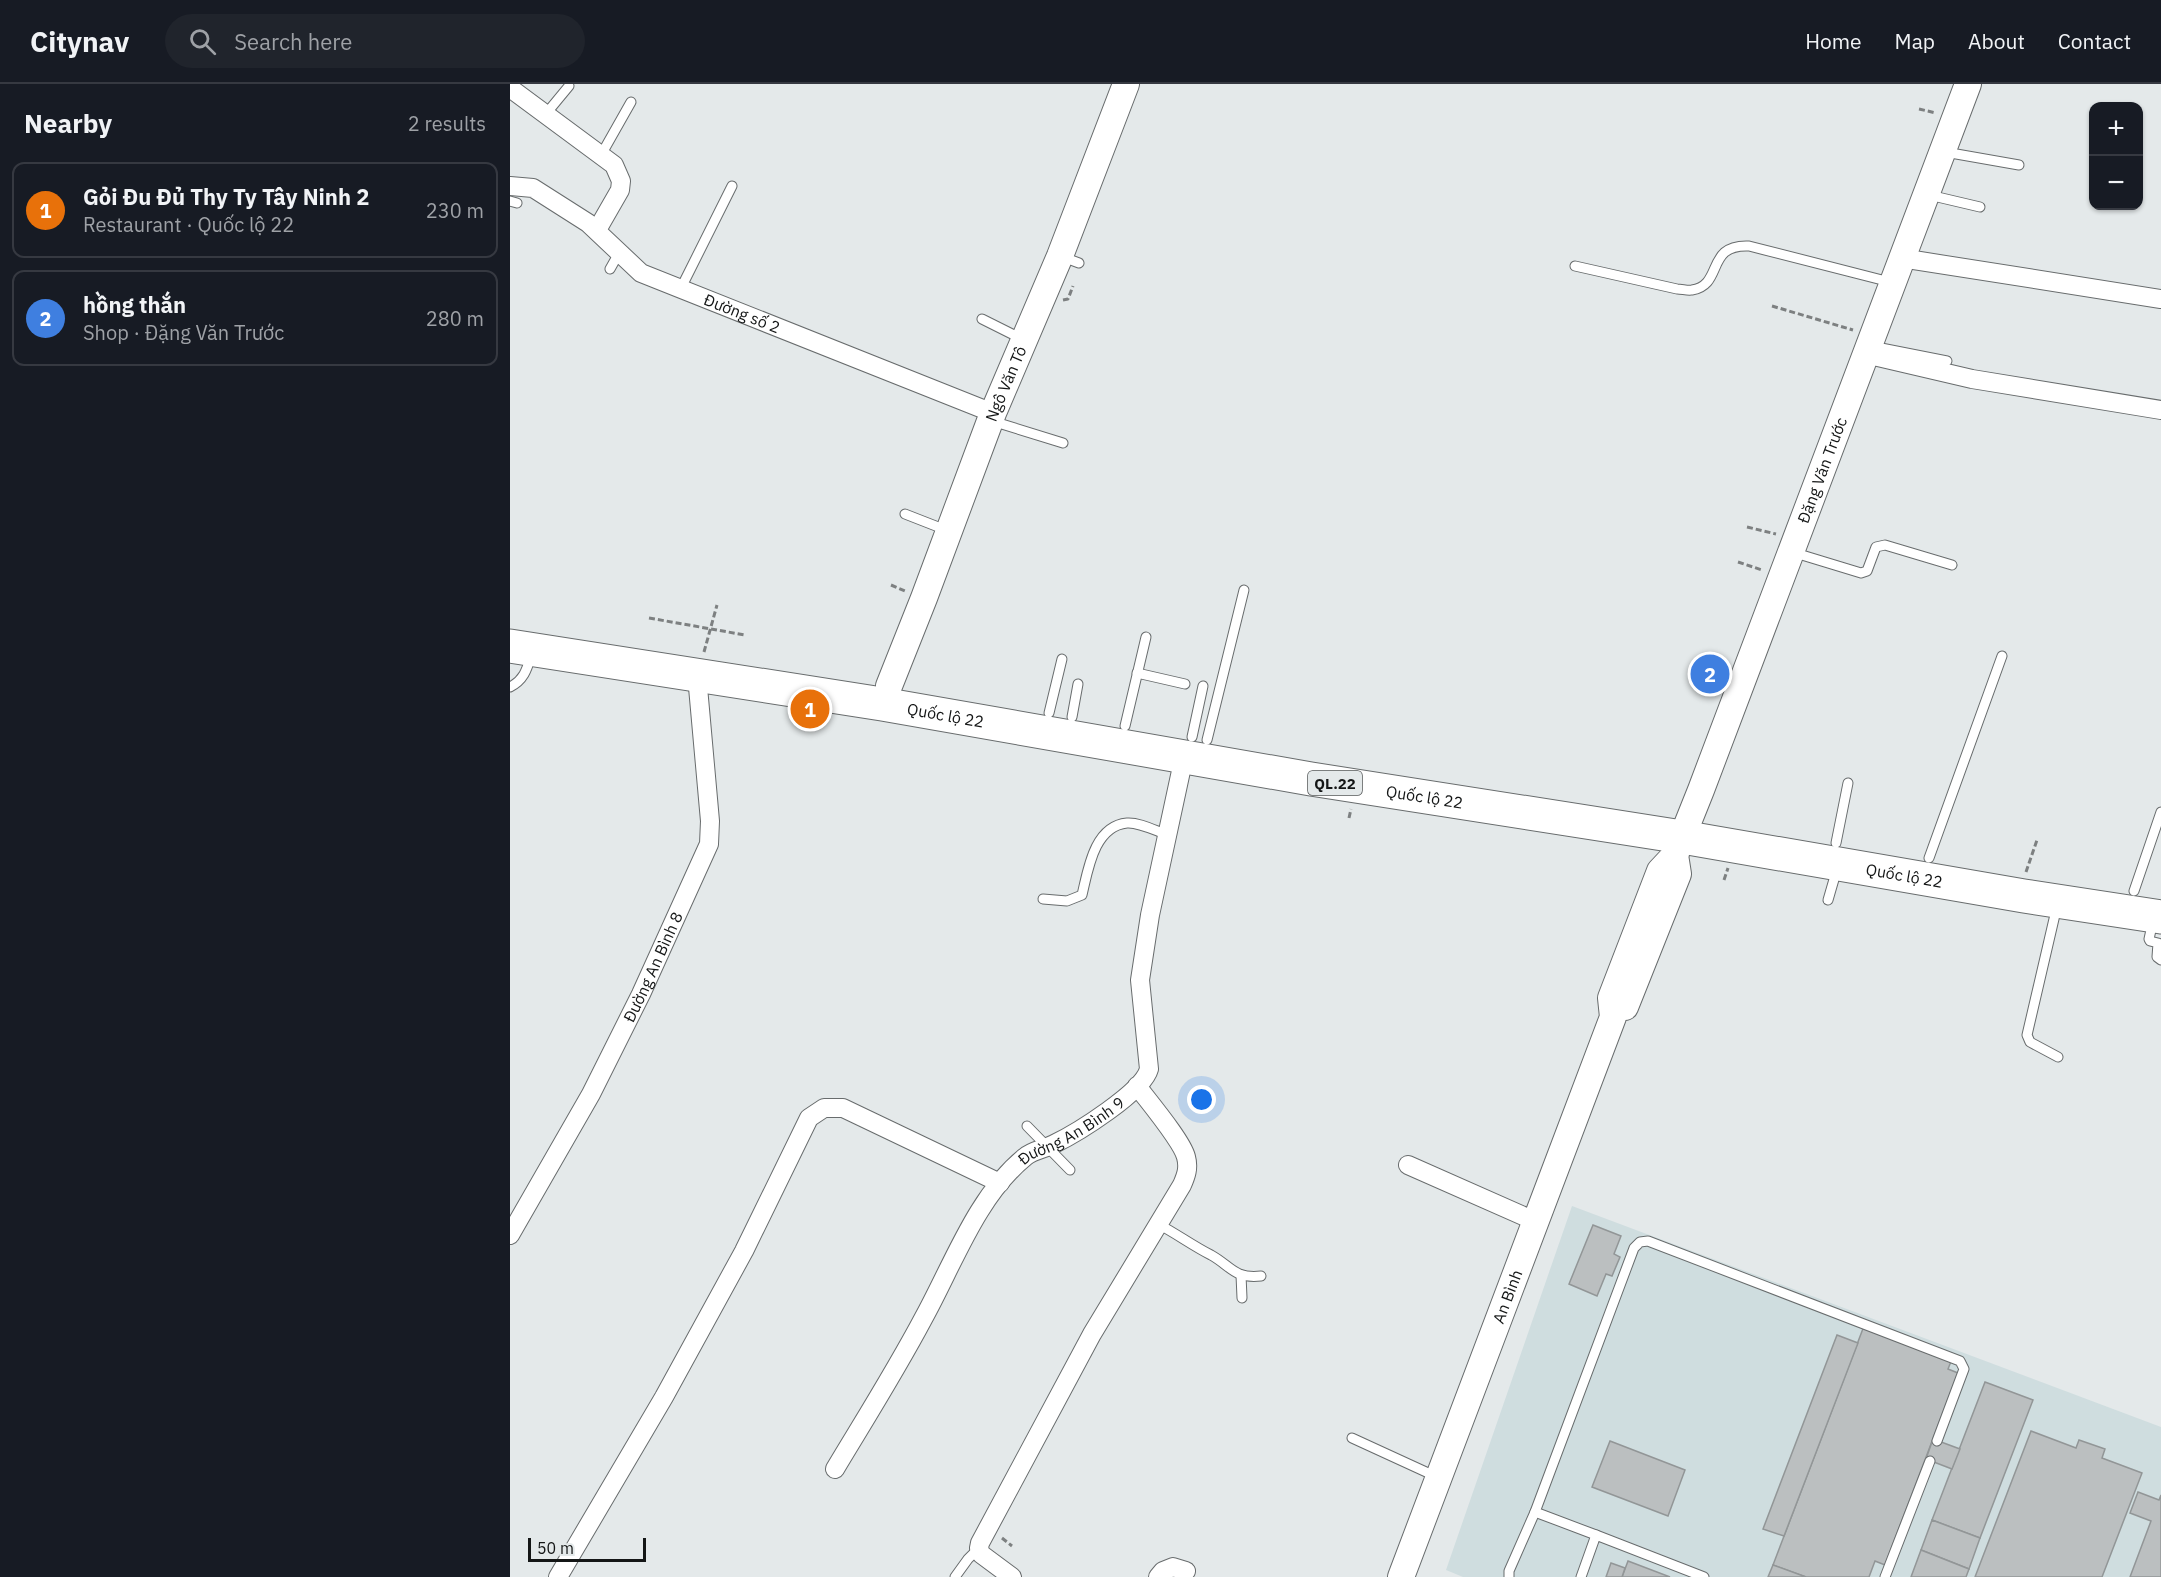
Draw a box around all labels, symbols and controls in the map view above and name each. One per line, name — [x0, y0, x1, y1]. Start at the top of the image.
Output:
search box — [165, 14, 585, 68]
text: Citynav — [30, 23, 129, 60]
icon: search — [186, 25, 219, 58]
text: Search here — [234, 27, 352, 56]
text: Home — [1805, 27, 1862, 55]
text: Map — [1895, 27, 1935, 55]
text: About — [1968, 27, 2025, 55]
text: Contact — [2058, 27, 2131, 55]
map controls — [2089, 102, 2143, 210]
button: + — [2089, 102, 2143, 156]
text: Nearby — [24, 106, 112, 140]
text: 2 results — [408, 110, 486, 137]
button: − — [2089, 156, 2143, 210]
text: Gỏi Đu Đủ Thy Ty Tây Ninh 2 — [83, 182, 369, 211]
text: 1 — [40, 197, 52, 224]
text: 230 m — [426, 197, 484, 224]
text: Restaurant · Quốc lộ 22 — [83, 211, 294, 238]
street label: Đường số 2 — [701, 289, 783, 337]
text: hồng thắn — [83, 290, 186, 319]
text: 2 — [40, 305, 52, 332]
text: 280 m — [426, 305, 484, 332]
text: Shop · Đặng Văn Trước — [83, 319, 284, 346]
street label: Ngô Văn Tô — [981, 343, 1030, 424]
street label: Đặng Văn Trước — [1793, 414, 1851, 526]
pin: 2 — [1690, 652, 1730, 696]
pin: 1 — [790, 686, 830, 732]
street label: Quốc lộ 22 — [906, 699, 985, 732]
road number: QL.22 — [1308, 771, 1362, 795]
street label: Quốc lộ 22 — [1385, 781, 1464, 813]
street label: Quốc lộ 22 — [1864, 859, 1944, 892]
street label: Đường An Bình 8 — [619, 909, 687, 1025]
your location — [1187, 1085, 1216, 1114]
street label: Đường An Bình 9 — [1014, 1092, 1128, 1169]
street label: An Bình — [1488, 1267, 1526, 1326]
scale bar — [528, 1535, 646, 1562]
text: 50 m — [537, 1538, 574, 1558]

